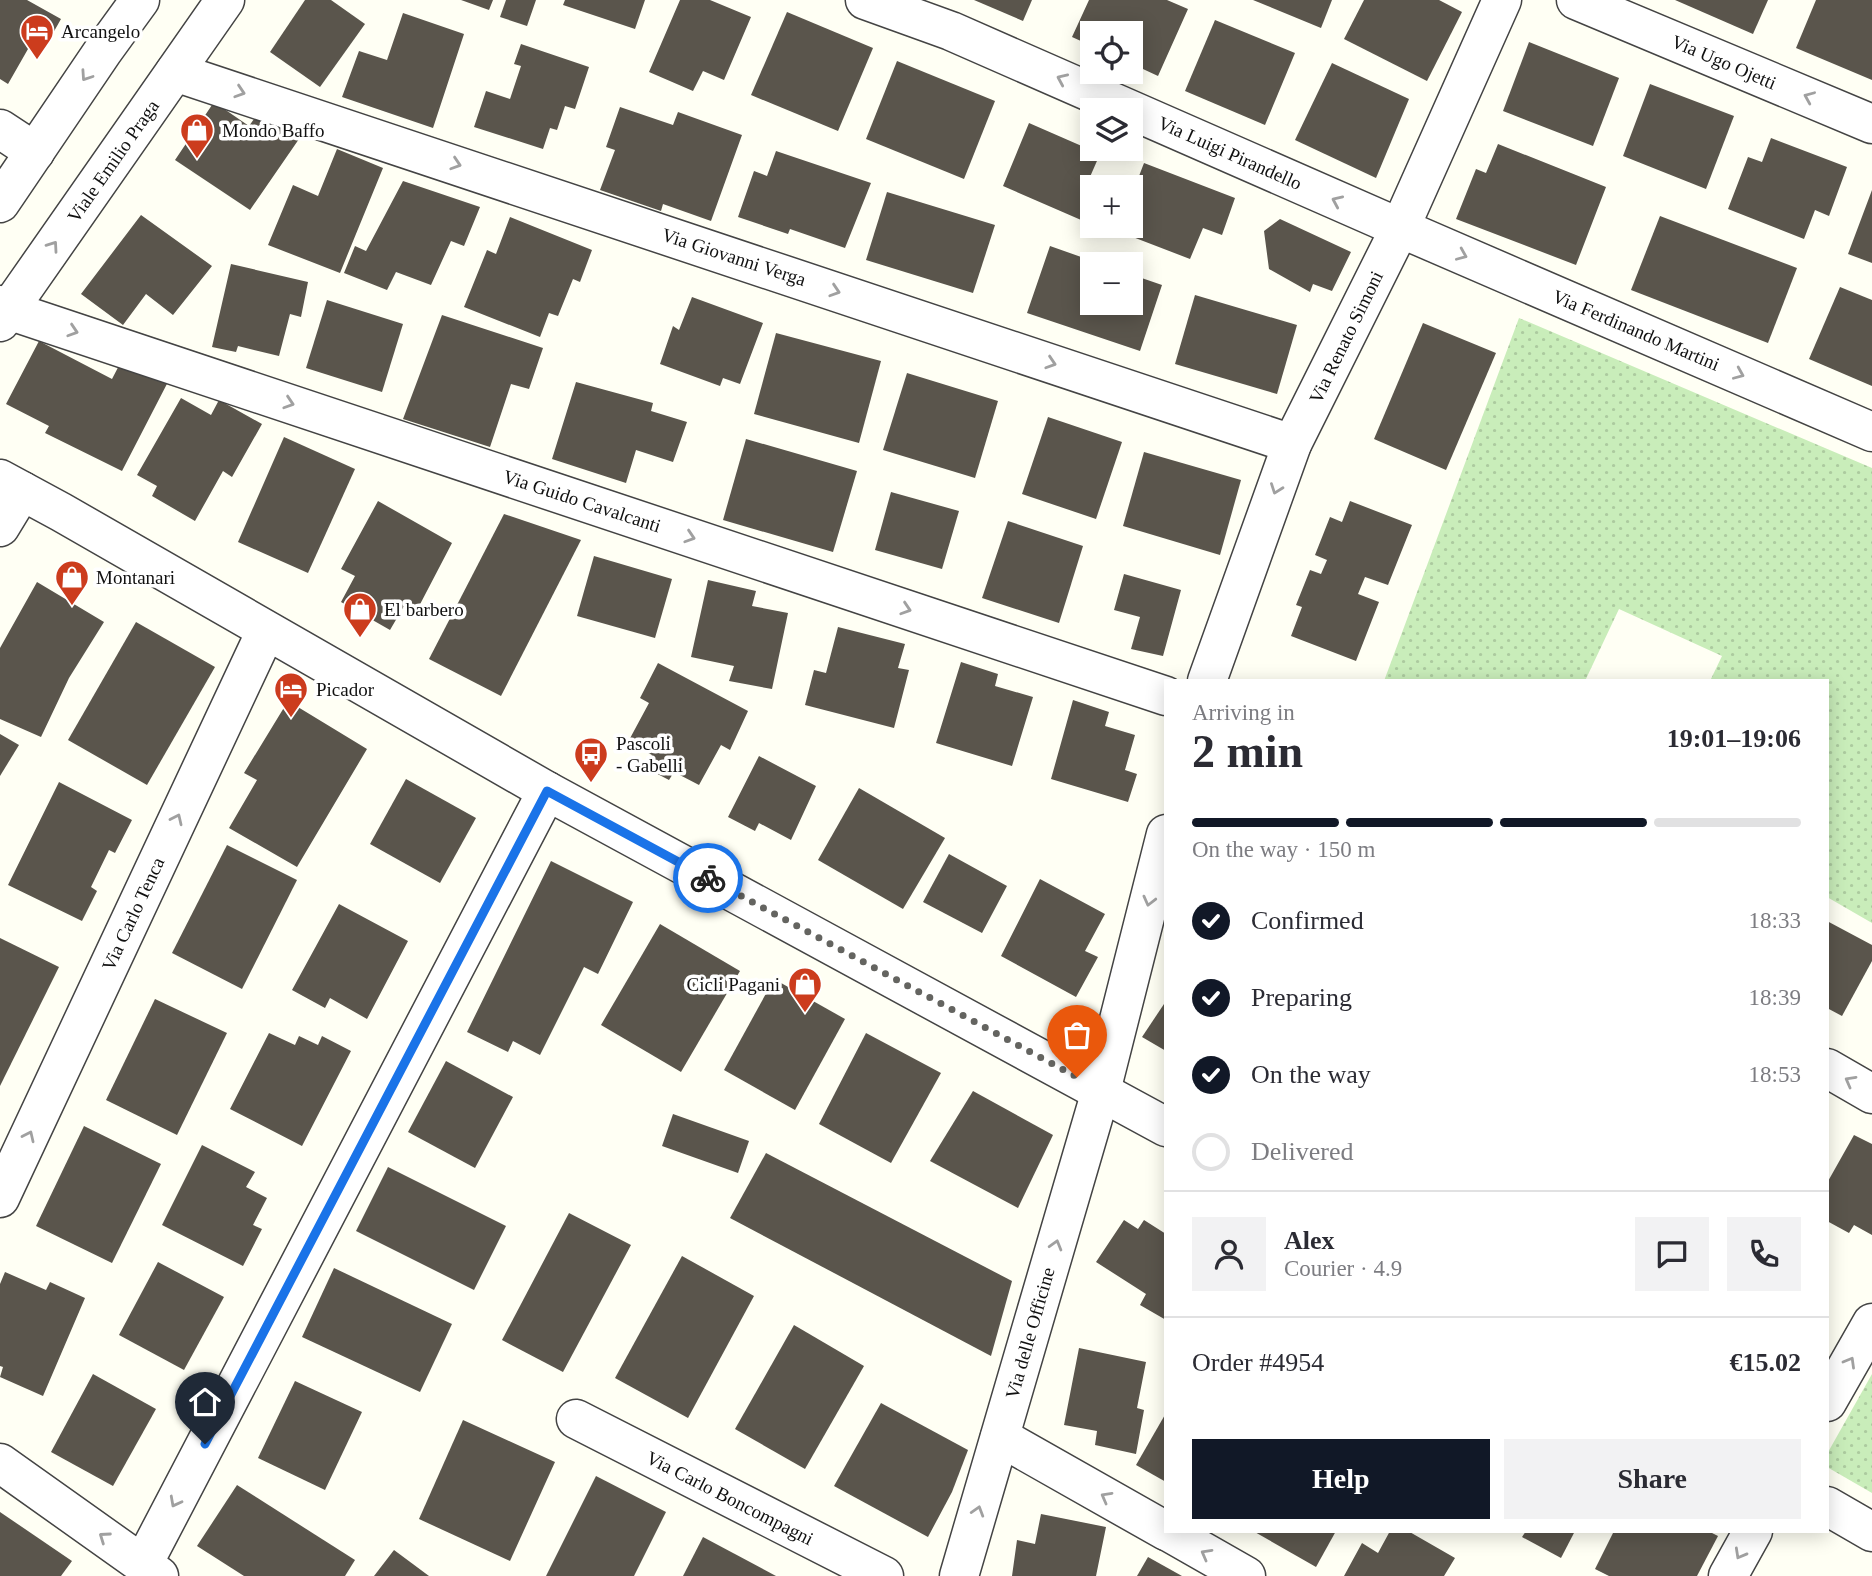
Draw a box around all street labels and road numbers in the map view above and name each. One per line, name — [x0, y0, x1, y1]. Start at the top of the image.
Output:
street label: Via Ugo Ojetti — [1668, 30, 1780, 94]
street label: Viale Emilio Praga — [63, 95, 163, 226]
street label: Via Luigi Pirandello — [1155, 112, 1305, 194]
street label: Via Giovanni Verga — [659, 224, 809, 290]
street label: Via Renato Simoni — [1305, 267, 1387, 407]
street label: Via Ferdinando Martini — [1549, 285, 1723, 375]
street label: Via Guido Cavalcanti — [501, 466, 663, 536]
street label: Via Carlo Tenca — [98, 853, 169, 974]
street label: Via delle Officine — [1001, 1265, 1059, 1401]
street label: Via Carlo Boncompagni — [643, 1447, 817, 1549]

